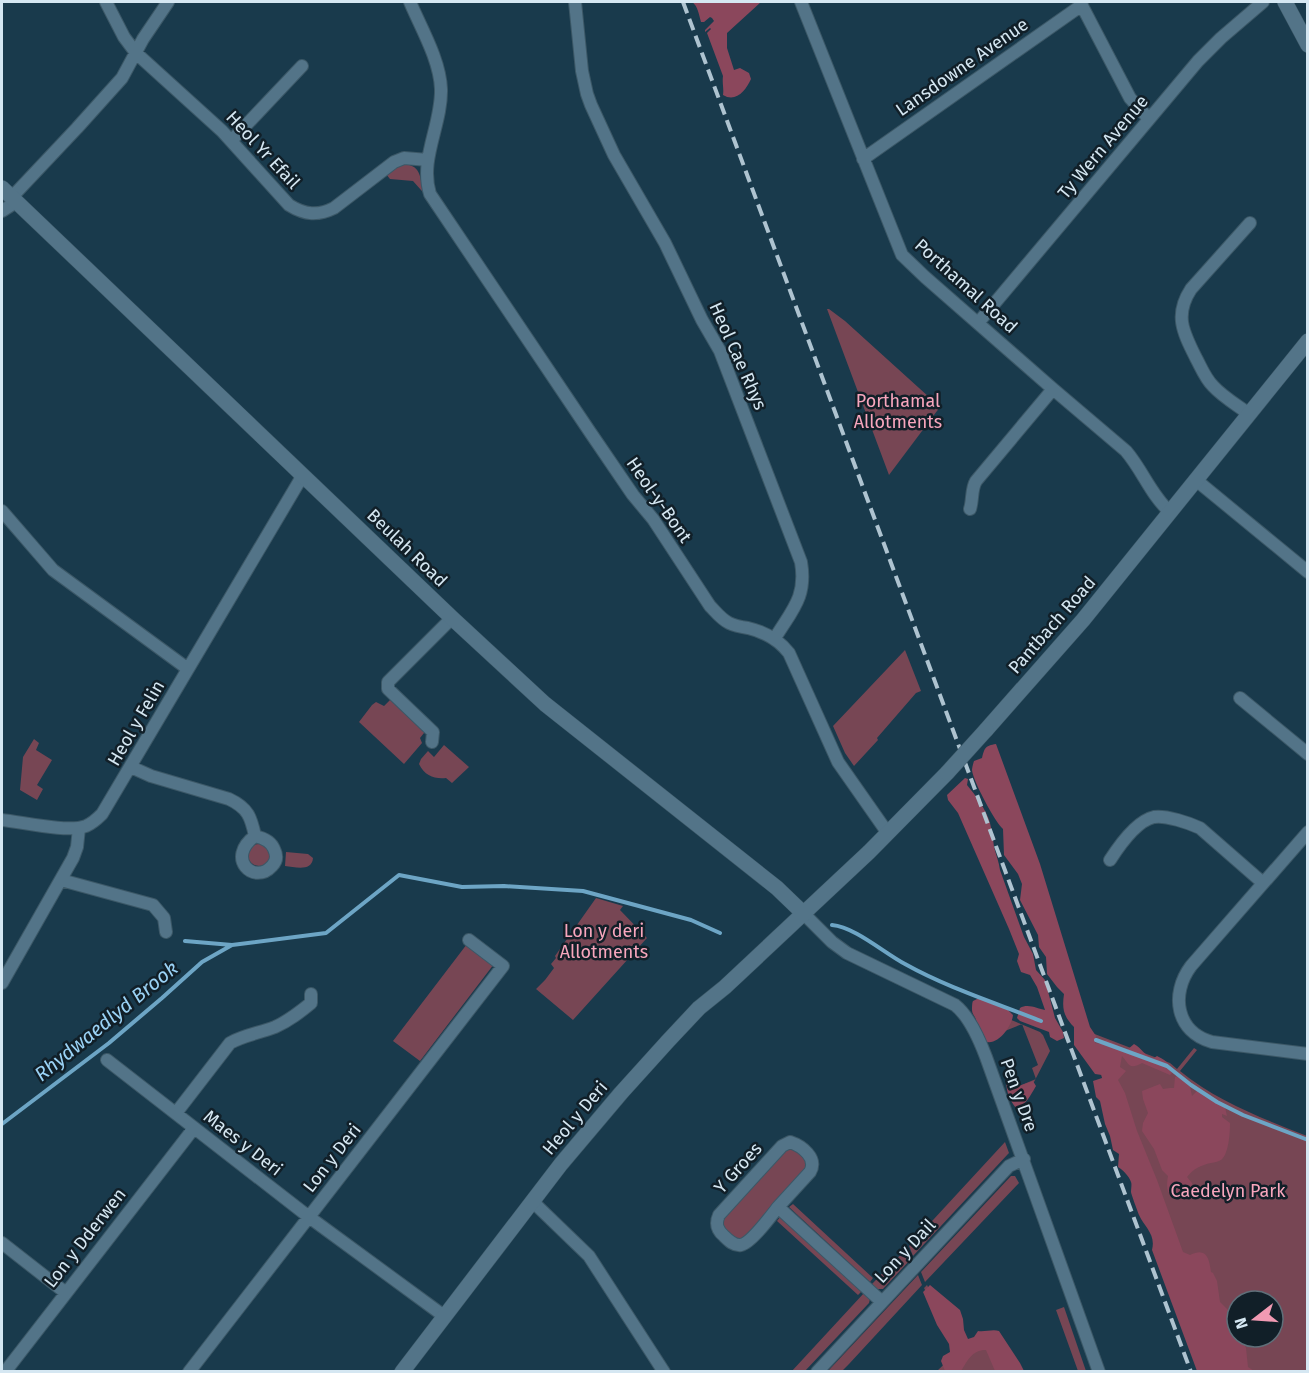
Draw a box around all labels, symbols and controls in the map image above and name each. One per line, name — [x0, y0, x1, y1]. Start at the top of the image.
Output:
street label: Lansdowne Avenue — [892, 13, 1032, 121]
street label: Ty Wern Avenue — [1053, 91, 1153, 203]
street label: Heol Yr Efail — [221, 107, 305, 193]
street label: Porthamal Road — [910, 234, 1022, 338]
street label: Heol Cae Rhys — [704, 299, 772, 413]
park label: Porthamal Allotments — [854, 390, 942, 433]
street label: Heol-y-Bont — [622, 453, 697, 547]
street label: Beulah Road — [362, 504, 452, 592]
street label: Pantbach Road — [1004, 572, 1100, 678]
street label: Heol y Felin — [103, 676, 169, 770]
park label: Lon y deri Allotments — [560, 920, 648, 963]
water label: Rhydwaedlyd Brook — [29, 956, 183, 1086]
street label: Pen y Dre — [996, 1055, 1042, 1135]
street label: Heol y Deri — [538, 1077, 612, 1159]
street label: Maes y Deri — [199, 1105, 287, 1181]
street label: Lon y Deri — [298, 1119, 366, 1197]
street label: Y Groes — [709, 1138, 767, 1198]
park label: Caedelyn Park — [1171, 1180, 1286, 1202]
street label: Lon y Dderwen — [39, 1184, 131, 1292]
street label: Lon y Dail — [870, 1214, 940, 1288]
north arrow — [1225, 1289, 1285, 1349]
text: N — [1230, 1315, 1252, 1331]

